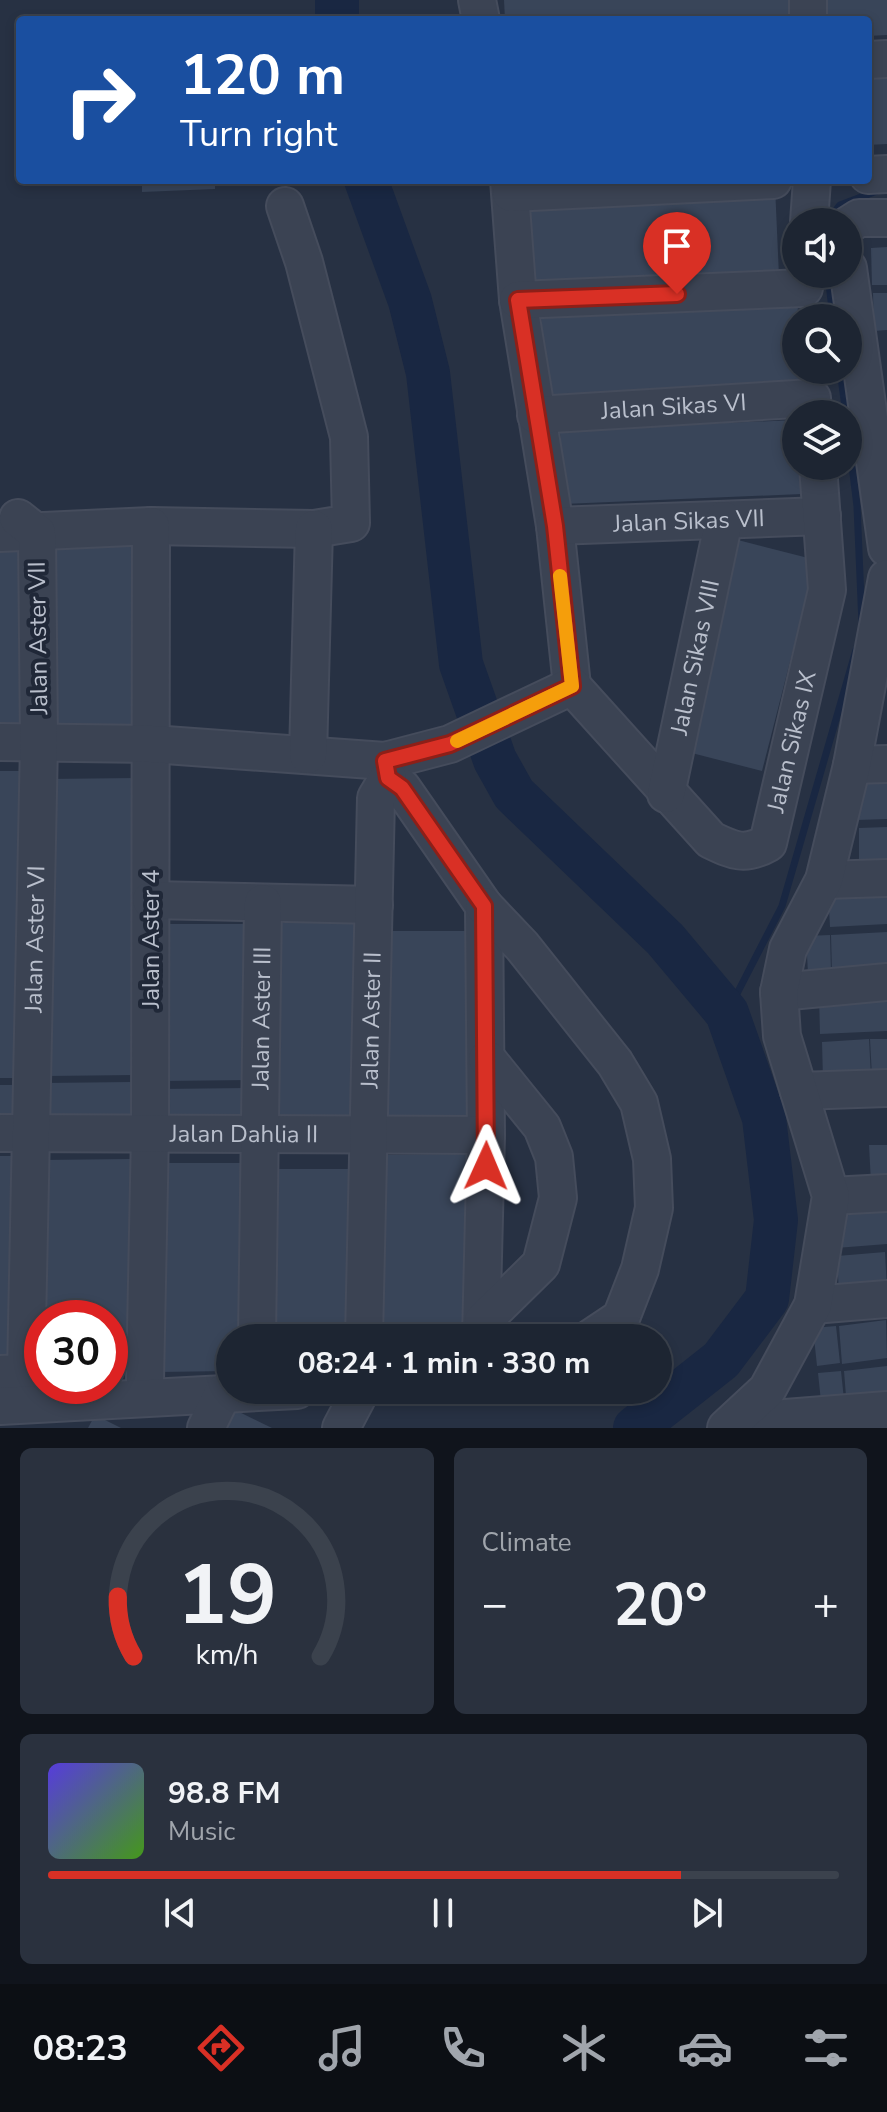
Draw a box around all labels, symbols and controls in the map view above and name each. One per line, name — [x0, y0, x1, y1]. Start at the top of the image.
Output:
text: 120 m — [180, 37, 345, 114]
icon: right — [48, 48, 152, 152]
text: Turn right — [180, 110, 337, 159]
map controls — [782, 208, 862, 480]
button: sound — [782, 208, 862, 288]
pin — [643, 212, 711, 294]
icon: arrive — [655, 224, 699, 268]
button: search — [782, 304, 862, 384]
street label: Jalan Sikas VI — [599, 386, 747, 427]
button: layers — [782, 400, 862, 480]
street label: Jalan Sikas VII — [612, 502, 765, 540]
street label: Jalan Aster VII — [21, 561, 55, 716]
street label: Jalan Sikas VIII — [663, 576, 727, 739]
street label: Jalan Sikas IX — [759, 667, 824, 817]
street label: Jalan Aster VI — [17, 865, 52, 1014]
street label: Jalan Aster 4 — [135, 869, 167, 1010]
street label: Jalan Aster III — [244, 946, 278, 1091]
street label: Jalan Aster II — [354, 951, 389, 1090]
street label: Jalan Dahlia II — [169, 1118, 318, 1150]
position arrow — [444, 1124, 528, 1208]
speed limit sign: 30 — [24, 1300, 128, 1404]
text: 08:24 · 1 min · 330 m — [298, 1343, 590, 1384]
text: Climate — [482, 1525, 572, 1560]
text: 19 — [177, 1539, 277, 1652]
text: 20° — [613, 1564, 708, 1646]
text: − — [482, 1575, 508, 1635]
text: + — [813, 1575, 839, 1635]
text: km/h — [195, 1635, 258, 1674]
text: 98.8 FM — [168, 1773, 280, 1814]
text: Music — [168, 1814, 235, 1849]
icon: previous — [158, 1891, 202, 1935]
icon: pause — [421, 1891, 465, 1935]
icon: next — [685, 1891, 729, 1935]
icon: directions — [193, 2020, 249, 2076]
icon: music — [314, 2020, 370, 2076]
icon: phone — [435, 2020, 491, 2076]
icon: climate — [556, 2020, 612, 2076]
icon: car — [677, 2020, 733, 2076]
icon: filters — [798, 2020, 854, 2076]
text: 08:23 — [33, 2024, 128, 2073]

